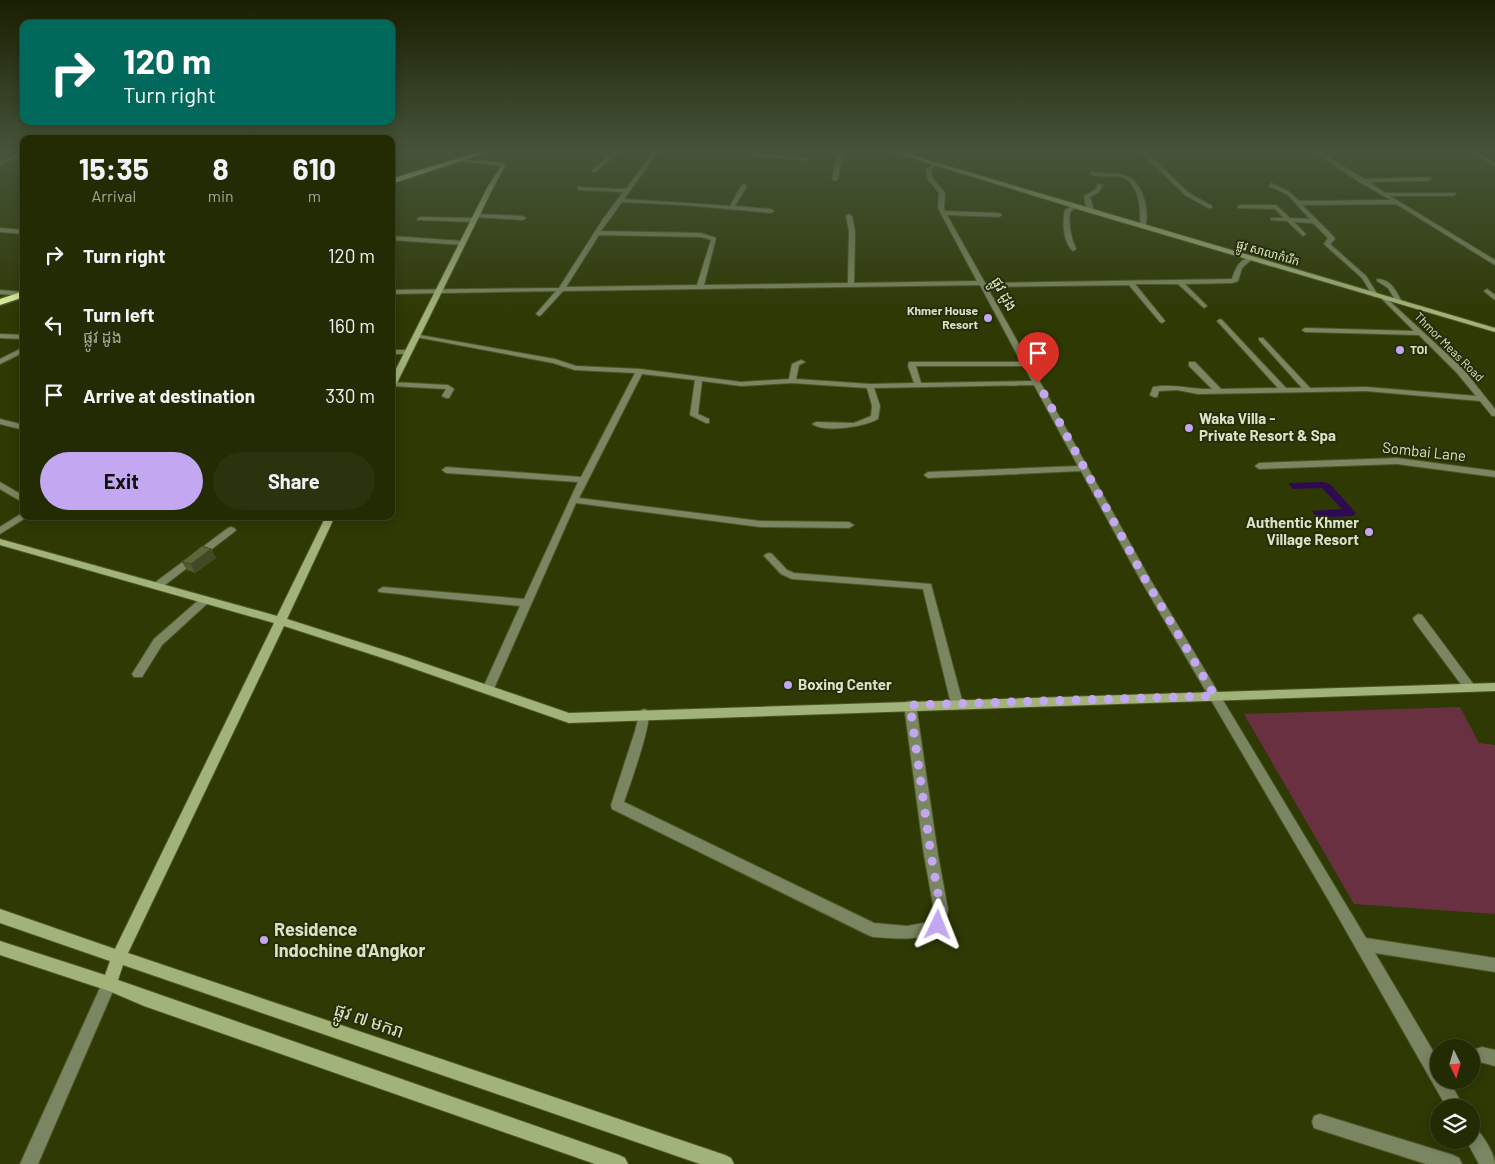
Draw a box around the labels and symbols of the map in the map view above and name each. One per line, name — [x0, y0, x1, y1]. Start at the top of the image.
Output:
street label: ផ្លូវ សាលាកំរើក — [1234, 236, 1302, 272]
street label: ផ្លូវ ដូង — [983, 273, 1022, 316]
place label: Khmer House Resort — [907, 303, 978, 331]
street label: Thmor Meas Road — [1412, 309, 1487, 384]
marker: Khmer House Resort — [982, 312, 994, 324]
pin — [1017, 332, 1059, 383]
place label: TOI — [1410, 342, 1427, 356]
marker: TOI — [1394, 344, 1406, 356]
place label: Waka Villa - Private Resort & Spa — [1199, 409, 1336, 444]
marker: Waka Villa - Private Resort & Spa — [1183, 422, 1195, 434]
street label: Sombai Lane — [1381, 438, 1467, 464]
place label: Authentic Khmer Village Resort — [1246, 513, 1359, 548]
marker: Authentic Khmer Village Resort — [1363, 526, 1375, 538]
place label: Boxing Center — [798, 675, 892, 693]
marker: Boxing Center — [782, 679, 794, 691]
position arrow — [911, 898, 963, 950]
place label: Residence Indochine d'Angkor — [274, 918, 425, 961]
marker: Residence Indochine d'Angkor — [258, 934, 270, 946]
street label: ផ្លូវ ៧ មករា — [329, 998, 407, 1048]
north arrow — [1430, 1039, 1480, 1089]

